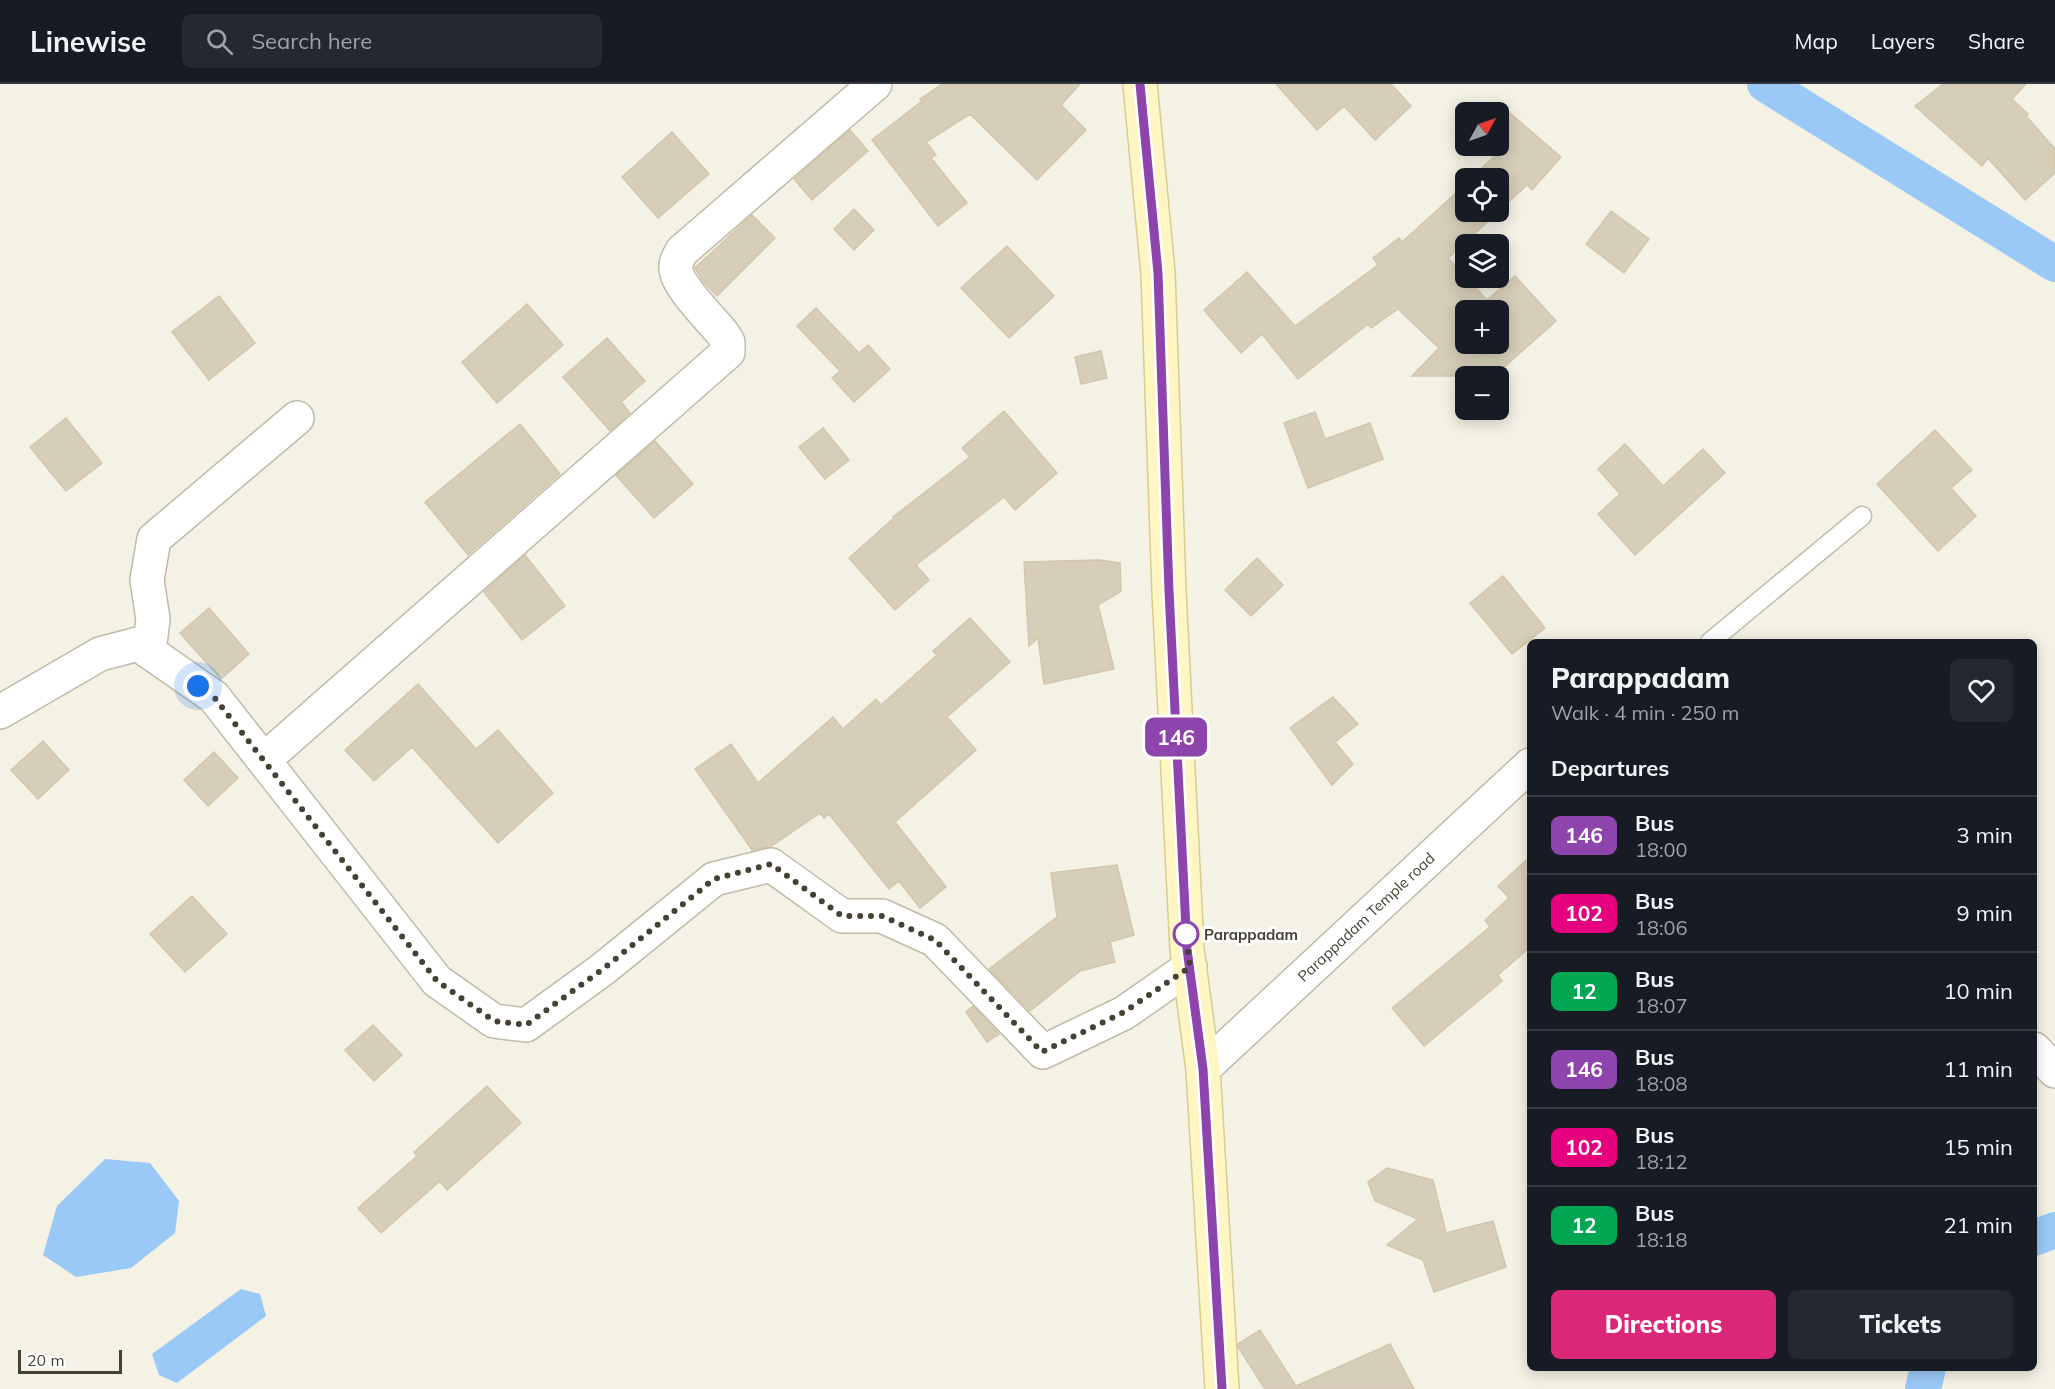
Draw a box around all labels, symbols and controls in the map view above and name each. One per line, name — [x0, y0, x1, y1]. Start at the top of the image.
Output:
search box — [182, 14, 602, 68]
text: Linewise — [30, 24, 146, 59]
icon: search — [203, 25, 236, 58]
text: Search here — [251, 27, 372, 55]
text: Map — [1795, 28, 1838, 54]
text: Layers — [1871, 28, 1935, 54]
text: Share — [1968, 28, 2025, 54]
north arrow — [1455, 102, 1509, 156]
map controls — [1455, 102, 1509, 420]
button: locate — [1455, 168, 1509, 222]
button: layers — [1455, 234, 1509, 288]
button: + — [1455, 300, 1509, 354]
button: − — [1455, 366, 1509, 420]
button: heart — [1950, 659, 2013, 722]
text: Parappadam — [1551, 660, 1730, 695]
your location — [183, 671, 213, 701]
text: Walk · 4 min · 250 m — [1551, 700, 1739, 725]
line badge: 146 — [1142, 718, 1210, 756]
text: 146 — [1157, 724, 1195, 750]
text: Departures — [1551, 754, 1669, 782]
text: Bus — [1635, 809, 1674, 837]
text: 3 min — [1957, 821, 2013, 849]
text: 146 — [1565, 822, 1603, 848]
text: 18:00 — [1635, 837, 1688, 862]
street label: Parappadam Temple road — [1293, 848, 1439, 986]
text: Bus — [1635, 887, 1674, 915]
text: 9 min — [1957, 899, 2013, 927]
text: 102 — [1565, 900, 1603, 926]
text: 18:06 — [1635, 915, 1688, 940]
marker: Parappadam — [1173, 921, 1199, 947]
place label: Parappadam — [1204, 925, 1298, 944]
text: Bus — [1635, 965, 1674, 993]
text: 10 min — [1943, 977, 2013, 1005]
text: 12 — [1571, 978, 1597, 1004]
text: 18:07 — [1635, 993, 1688, 1018]
text: Bus — [1635, 1043, 1674, 1071]
text: 11 min — [1943, 1055, 2013, 1083]
text: 146 — [1565, 1056, 1603, 1082]
text: 18:08 — [1635, 1071, 1688, 1096]
text: Bus — [1635, 1121, 1674, 1149]
text: 15 min — [1943, 1133, 2013, 1161]
text: 102 — [1565, 1134, 1603, 1160]
text: 18:12 — [1635, 1149, 1688, 1174]
text: Bus — [1635, 1199, 1674, 1227]
text: 21 min — [1943, 1211, 2013, 1239]
text: 12 — [1571, 1212, 1597, 1238]
text: 18:18 — [1635, 1227, 1688, 1252]
button: Directions — [1551, 1290, 1776, 1359]
button: Tickets — [1788, 1290, 2013, 1359]
scale bar — [18, 1347, 122, 1374]
text: 20 m — [27, 1350, 64, 1370]

